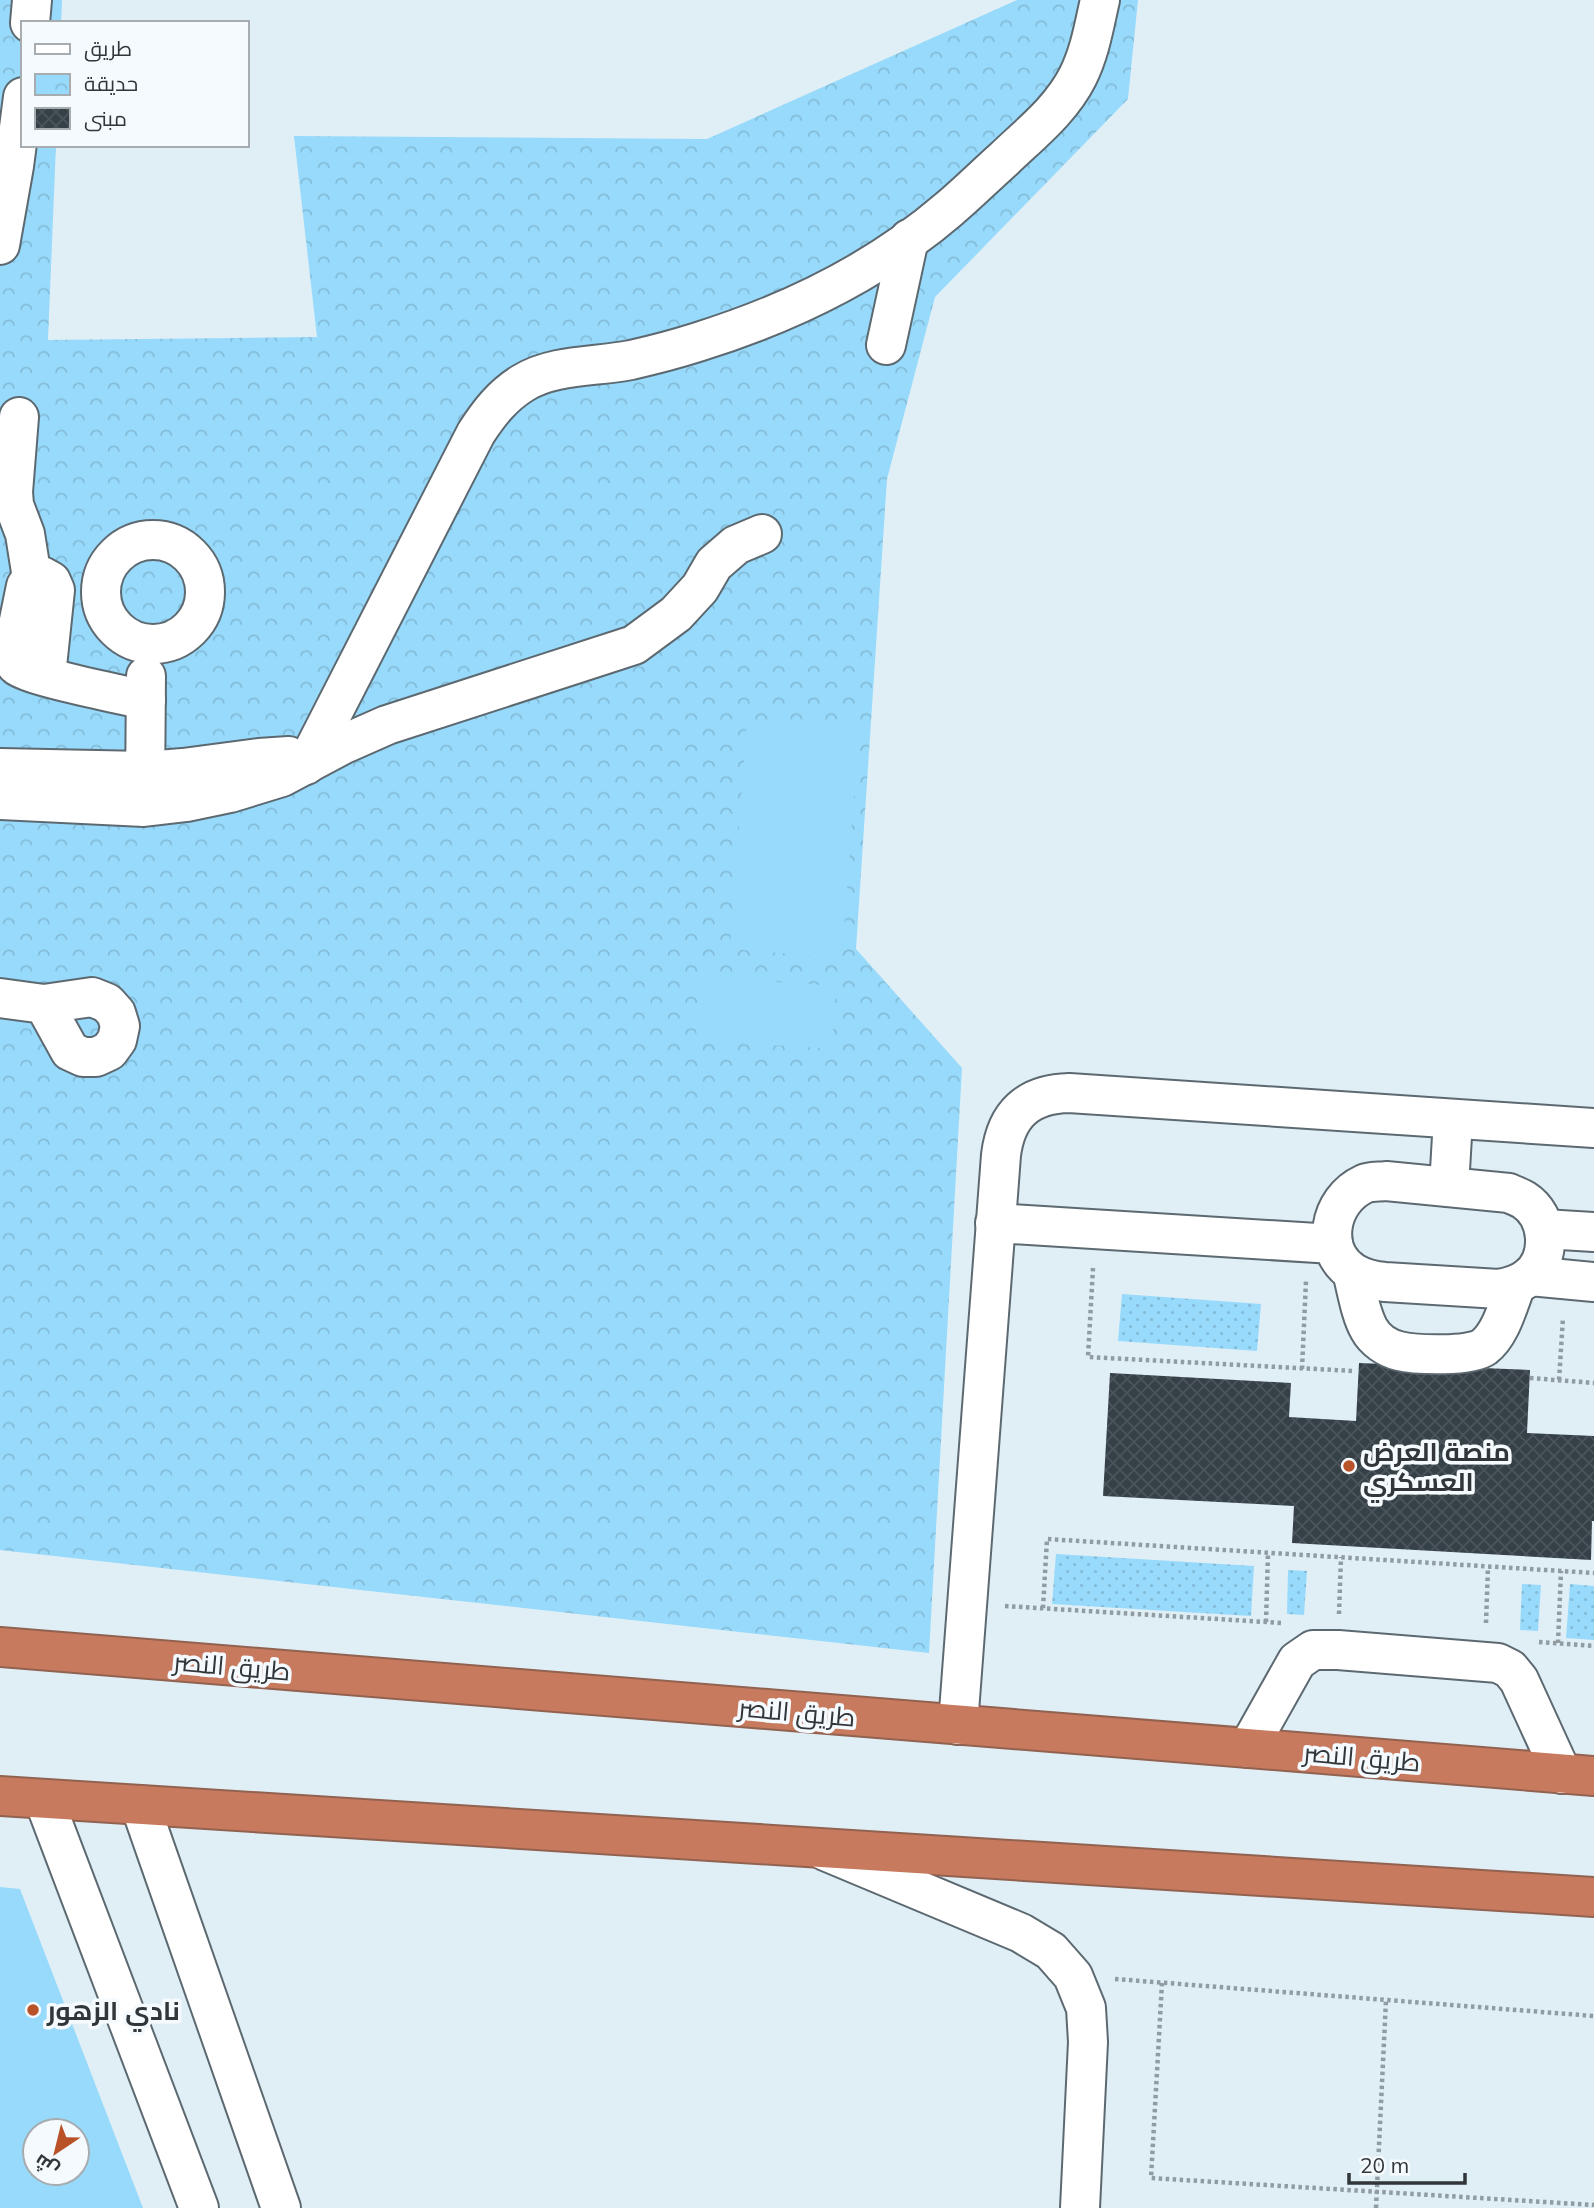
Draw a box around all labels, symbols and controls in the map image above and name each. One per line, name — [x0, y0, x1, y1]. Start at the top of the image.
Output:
legend — [21, 21, 248, 147]
text: طريق — [84, 35, 132, 62]
text: حديقة — [84, 70, 138, 96]
text: مبنى — [84, 105, 127, 132]
place label: منصة العرض العسكري — [1363, 1435, 1510, 1503]
marker: منصة العرض العسكري — [1341, 1458, 1357, 1474]
street label: طريق النصر — [170, 1644, 292, 1688]
street label: طريق النصر — [735, 1690, 857, 1734]
street label: طريق النصر — [1300, 1735, 1422, 1779]
place label: نادي الزهور — [46, 1994, 180, 2032]
marker: نادي الزهور — [25, 2002, 41, 2018]
north arrow — [21, 2117, 91, 2187]
scale bar — [1349, 2142, 1464, 2186]
text: ش — [29, 2149, 63, 2183]
text: 20 m — [1360, 2152, 1409, 2178]

